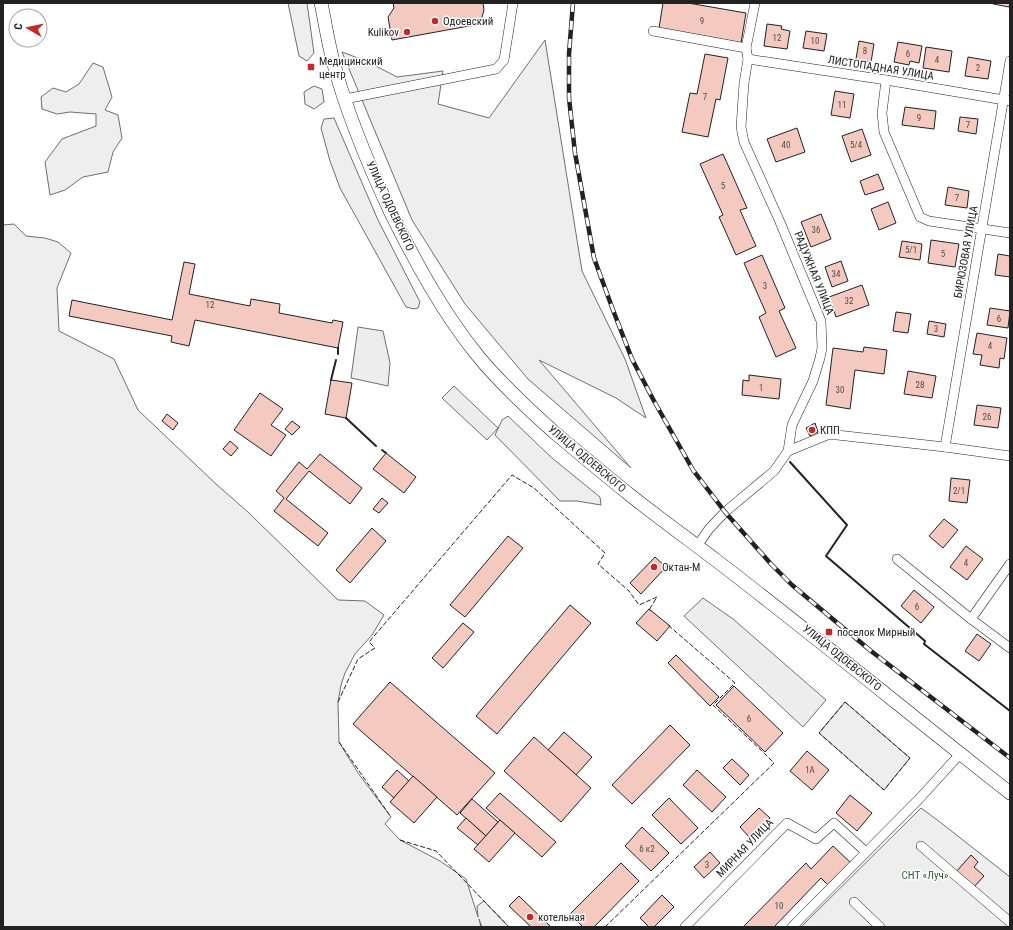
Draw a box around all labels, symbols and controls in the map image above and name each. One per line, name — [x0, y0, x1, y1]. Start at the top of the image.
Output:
north arrow — [8, 8, 48, 48]
place label: Одоевский — [443, 15, 493, 28]
marker: Одоевский — [430, 16, 440, 26]
house number: 9 — [700, 16, 704, 26]
text: С — [12, 22, 26, 31]
place label: Kulikov — [368, 26, 399, 39]
marker: Kulikov — [402, 27, 412, 37]
house number: 12 — [773, 33, 782, 43]
house number: 10 — [811, 36, 819, 46]
house number: 8 — [863, 46, 867, 56]
house number: 6 — [906, 49, 910, 59]
street label: ЛИСТОПАДНАЯ УЛИЦА — [827, 53, 936, 83]
place label: Медицинский центр — [319, 55, 383, 81]
house number: 4 — [935, 55, 940, 65]
marker: Медицинский центр — [306, 62, 316, 72]
house number: 2 — [976, 63, 981, 73]
house number: 7 — [703, 92, 708, 102]
house number: 11 — [838, 100, 846, 110]
house number: 9 — [917, 113, 921, 123]
house number: 7 — [966, 120, 971, 130]
house number: 40 — [782, 140, 790, 150]
house number: 5/4 — [850, 140, 863, 150]
street label: УЛИЦА ОДОЕВСКОГО — [364, 159, 416, 253]
house number: 5 — [721, 181, 726, 191]
house number: 7 — [955, 193, 960, 203]
street label: БИРЮЗОВАЯ УЛИЦА — [951, 204, 981, 299]
house number: 36 — [812, 225, 820, 235]
street label: РАДУЖНАЯ УЛИЦА — [791, 230, 837, 317]
house number: 5/1 — [905, 245, 917, 255]
house number: 5 — [941, 249, 946, 259]
house number: 34 — [832, 269, 841, 279]
house number: 3 — [763, 281, 767, 291]
house number: 32 — [845, 296, 854, 306]
house number: 12 — [206, 300, 215, 310]
house number: 6 — [997, 314, 1001, 324]
house number: 3 — [934, 324, 938, 334]
house number: 4 — [988, 341, 993, 351]
house number: 28 — [916, 380, 924, 390]
house number: 1 — [759, 383, 763, 393]
house number: 30 — [836, 385, 844, 395]
house number: 26 — [983, 412, 991, 422]
street label: УЛИЦА ОДОЕВСКОГО — [545, 423, 629, 495]
place label: КПП — [820, 424, 840, 437]
marker: КПП — [807, 425, 817, 435]
house number: 2/1 — [953, 486, 965, 496]
house number: 4 — [964, 558, 969, 568]
place label: Октан-М — [662, 561, 700, 574]
marker: Октан-М — [649, 562, 659, 572]
house number: 6 — [915, 602, 919, 612]
street label: УЛИЦА ОДОЕВСКОГО — [800, 622, 884, 694]
place label: поселок Мирный — [837, 626, 915, 639]
marker: поселок Мирный — [824, 627, 834, 637]
house number: 6 — [747, 714, 751, 724]
house number: 1А — [805, 765, 815, 775]
street label: МИРНАЯ УЛИЦА — [714, 816, 777, 880]
house number: 6 к2 — [639, 844, 655, 854]
house number: 3 — [705, 860, 709, 870]
park label: СНТ «Луч» — [902, 869, 949, 882]
house number: 10 — [775, 901, 783, 911]
place label: котельная — [538, 911, 585, 924]
marker: котельная — [525, 912, 535, 922]

